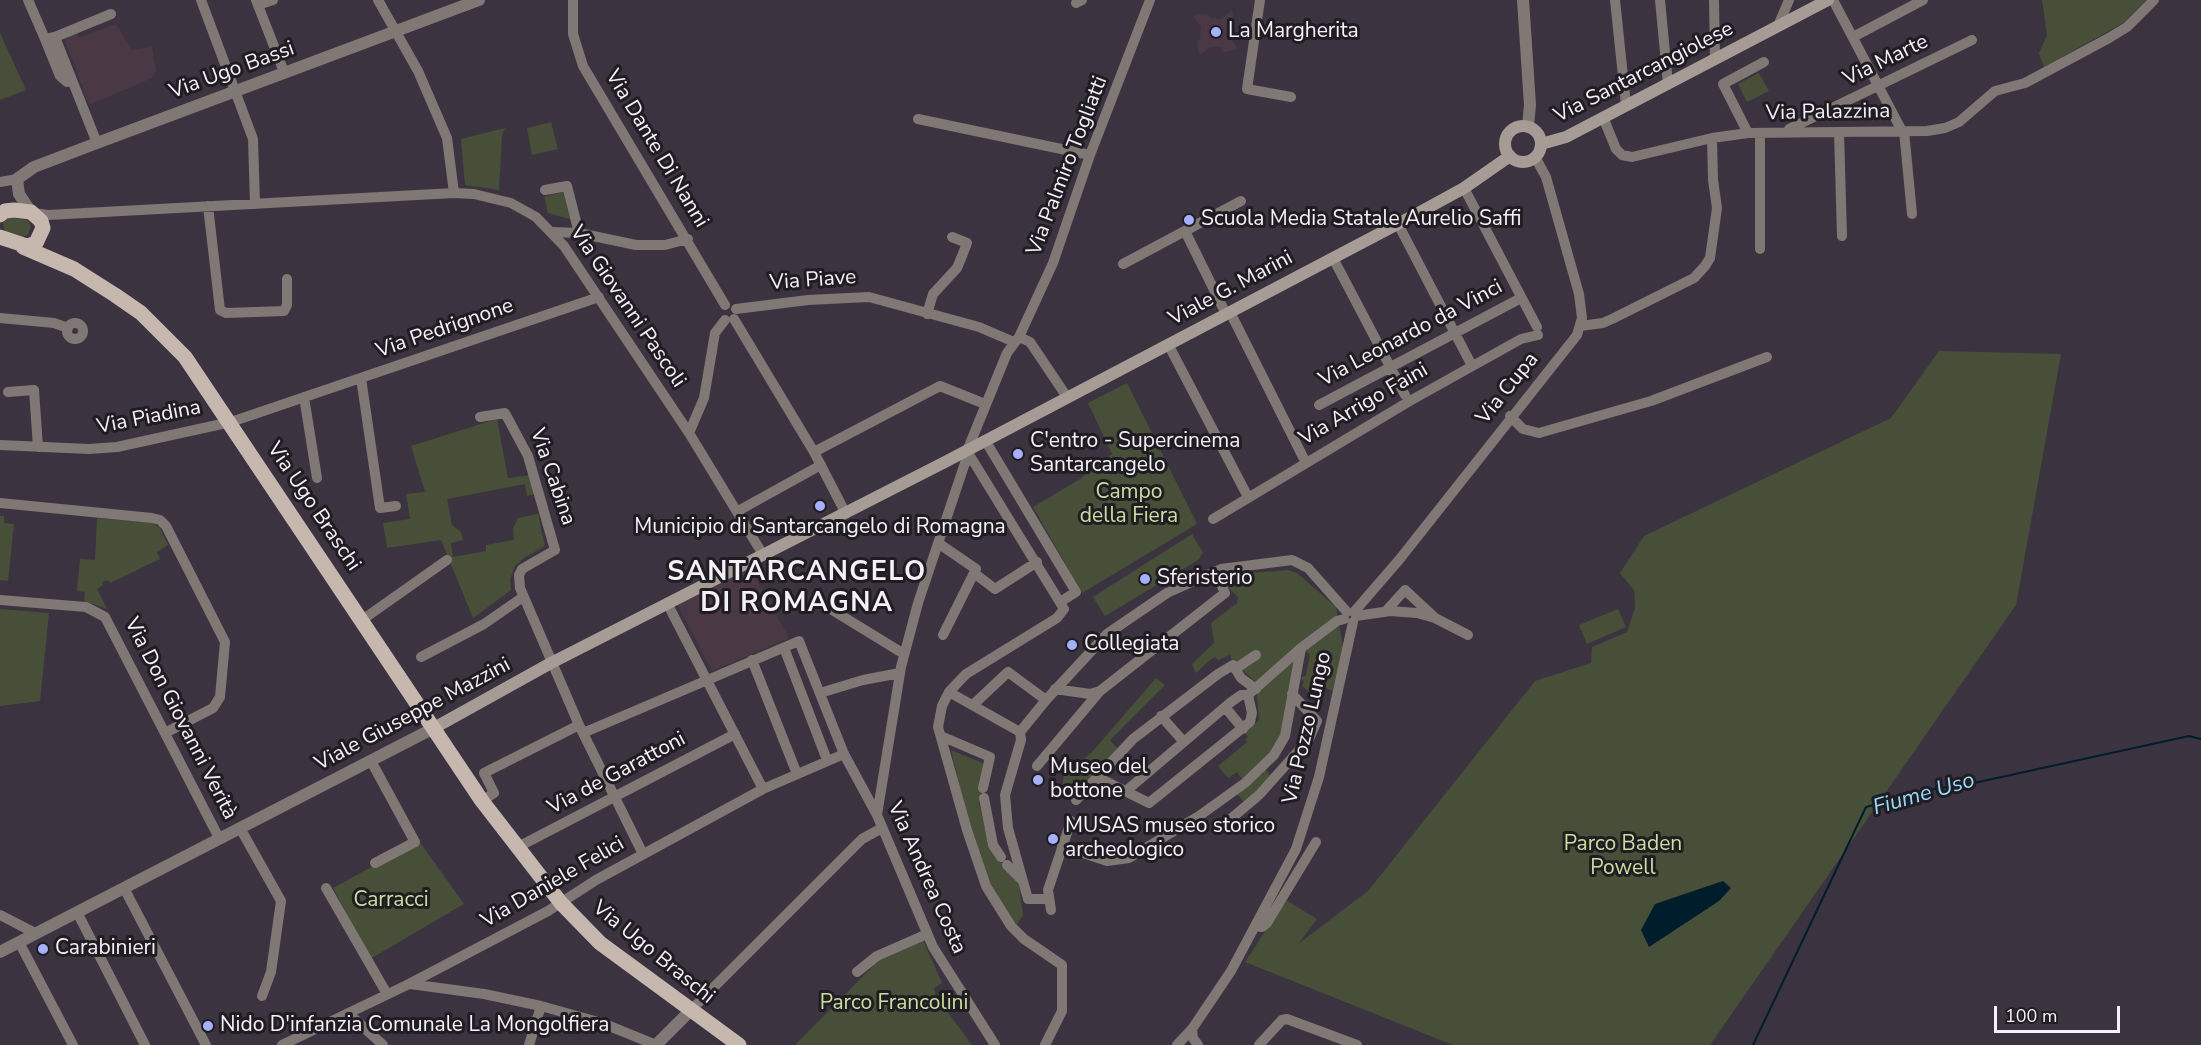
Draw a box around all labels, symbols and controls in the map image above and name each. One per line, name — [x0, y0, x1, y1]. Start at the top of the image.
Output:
street label: Via Santarcangiolese — [1550, 17, 1738, 129]
place label: La Margherita — [1228, 19, 1359, 45]
marker: La Margherita — [1209, 25, 1223, 39]
street label: Via Marte — [1839, 30, 1933, 92]
street label: Via Ugo Bassi — [166, 37, 298, 105]
street label: Via Dante Di Nanni — [599, 66, 713, 232]
street label: Via Palmiro Togliatti — [1022, 73, 1114, 259]
street label: Via Palazzina — [1766, 99, 1890, 127]
place label: Scuola Media Statale Aurelio Saffi — [1201, 207, 1521, 233]
marker: Scuola Media Statale Aurelio Saffi — [1182, 213, 1196, 227]
street label: Via Giovanni Pascoli — [564, 221, 690, 393]
street label: Viale G. Marini — [1165, 246, 1297, 332]
street label: Via Piave — [769, 265, 857, 297]
street label: Via Leonardo da Vinci — [1315, 275, 1507, 393]
street label: Via Pedrignone — [373, 294, 517, 364]
street label: Via Cupa — [1471, 348, 1545, 430]
street label: Via Arrigo Faini — [1295, 358, 1433, 452]
street label: Via Piadina — [95, 396, 203, 440]
street label: Via Cabina — [524, 425, 580, 529]
place label: C'entro - Supercinema Santarcangelo — [1030, 429, 1240, 479]
street label: Via Ugo Braschi — [261, 438, 365, 576]
marker: C'entro - Supercinema Santarcangelo — [1011, 447, 1025, 461]
park label: Campo della Fiera — [1080, 480, 1178, 530]
marker: Municipio di Santarcangelo di Romagna — [813, 499, 827, 513]
place label: Municipio di Santarcangelo di Romagna — [634, 515, 1006, 541]
district label: SANTARCANGELO DI ROMAGNA — [667, 557, 927, 620]
place label: Sferisterio — [1157, 566, 1253, 592]
marker: Sferisterio — [1138, 572, 1152, 586]
street label: Via Don Giovanni Verità — [118, 614, 242, 824]
place label: Collegiata — [1084, 632, 1179, 658]
marker: Collegiata — [1065, 638, 1079, 652]
street label: Via Pozzo Lungo — [1278, 649, 1338, 807]
street label: Viale Giuseppe Mazzini — [311, 653, 515, 777]
street label: Via de Garattoni — [544, 727, 690, 821]
place label: Museo del bottone — [1050, 755, 1148, 805]
water label: Fiume Uso — [1870, 768, 1978, 822]
marker: Museo del bottone — [1031, 773, 1045, 787]
street label: Via Andrea Costa — [881, 798, 971, 958]
place label: MUSAS museo storico archeologico — [1065, 814, 1275, 864]
street label: Via Daniele Felici — [477, 832, 629, 934]
marker: MUSAS museo storico archeologico — [1046, 832, 1060, 846]
park label: Parco Baden Powell — [1564, 832, 1682, 882]
park label: Carracci — [353, 888, 429, 914]
street label: Via Ugo Braschi — [587, 896, 719, 1010]
place label: Carabinieri — [55, 936, 156, 962]
marker: Carabinieri — [36, 942, 50, 956]
park label: Parco Francolini — [820, 991, 968, 1017]
scale bar — [1997, 994, 2123, 1032]
text: 100 m — [2005, 1004, 2057, 1028]
place label: Nido D'infanzia Comunale La Mongolfiera — [220, 1013, 609, 1039]
marker: Nido D'infanzia Comunale La Mongolfiera — [201, 1019, 215, 1033]

